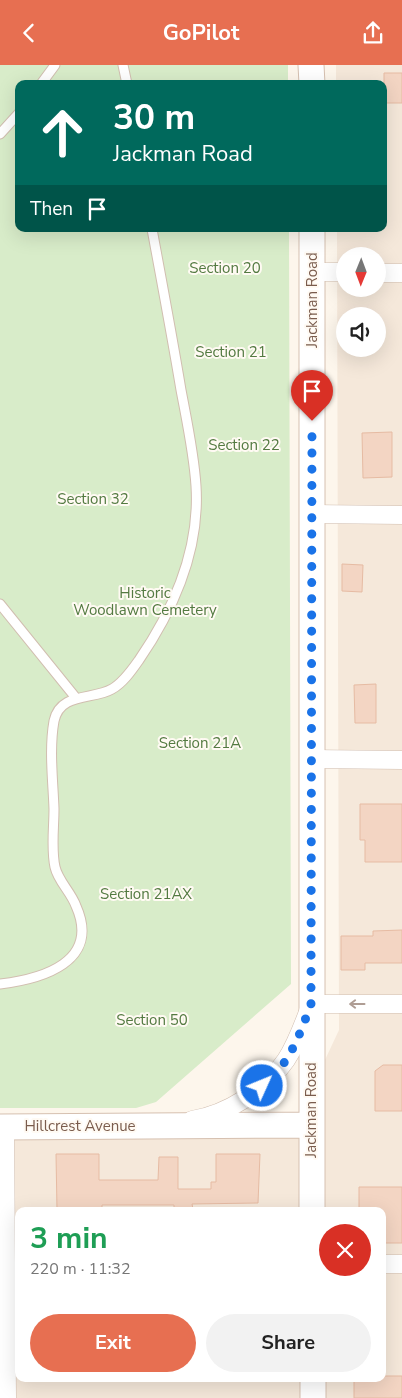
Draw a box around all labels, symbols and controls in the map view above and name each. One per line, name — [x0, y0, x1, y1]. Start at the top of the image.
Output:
text: GoPilot — [163, 18, 239, 48]
icon: back — [15, 19, 43, 47]
icon: share — [359, 19, 387, 47]
text: 30 m — [113, 94, 195, 141]
icon: ahead — [30, 100, 95, 165]
text: Jackman Road — [113, 139, 253, 169]
icon: arrive — [83, 195, 111, 223]
text: Then — [30, 196, 73, 222]
north arrow — [336, 247, 386, 297]
map controls — [336, 247, 386, 357]
street label: Jackman Road — [302, 252, 322, 349]
park label: Section 20 — [189, 258, 261, 278]
button: sound — [336, 307, 386, 357]
park label: Section 21 — [195, 342, 267, 362]
pin — [291, 370, 333, 421]
icon: arrive — [298, 377, 326, 405]
park label: Section 22 — [208, 435, 280, 455]
park label: Section 32 — [57, 489, 129, 509]
park label: Historic Woodlawn Cemetery — [73, 583, 217, 620]
park label: Section 21A — [159, 733, 241, 753]
park label: Section 21AX — [100, 884, 192, 904]
one-way arrow — [349, 999, 365, 1009]
park label: Section 50 — [116, 1010, 188, 1030]
position arrow — [235, 1059, 287, 1111]
street label: Jackman Road — [301, 1062, 321, 1159]
street label: Hillcrest Avenue — [24, 1116, 136, 1136]
text: 3 min — [30, 1218, 108, 1259]
button: close — [319, 1224, 371, 1276]
text: 220 m · 11:32 — [30, 1258, 131, 1280]
button: Exit — [30, 1314, 196, 1372]
button: Share — [206, 1314, 371, 1372]

